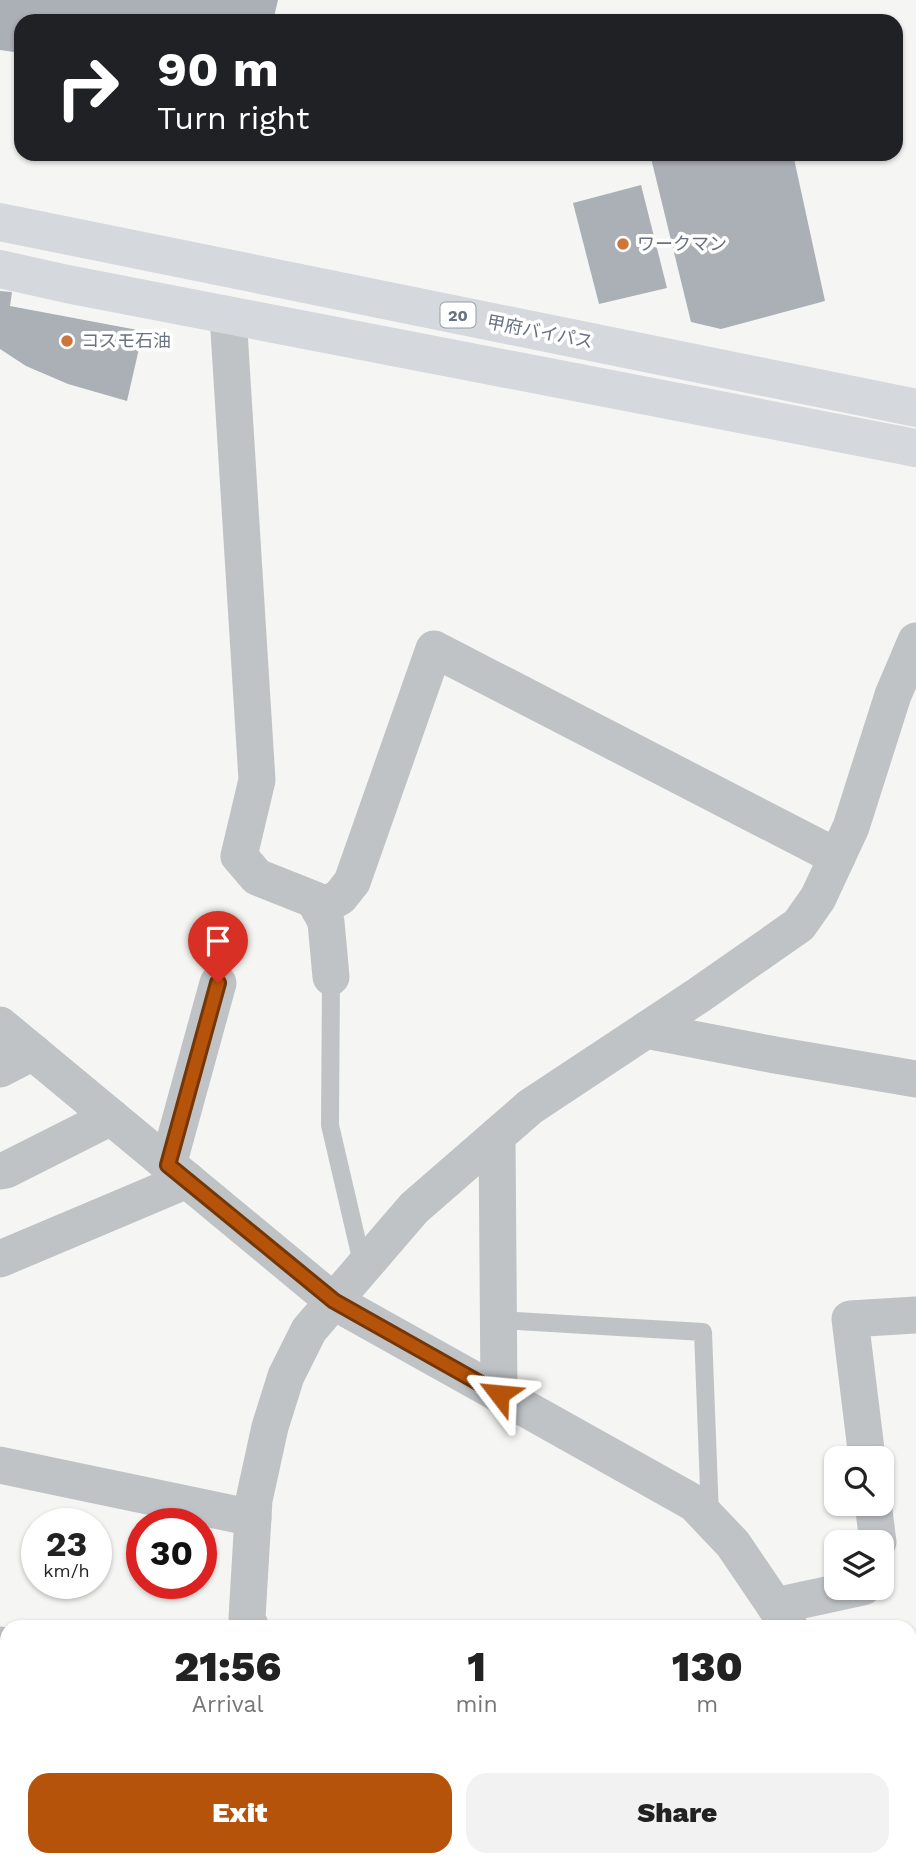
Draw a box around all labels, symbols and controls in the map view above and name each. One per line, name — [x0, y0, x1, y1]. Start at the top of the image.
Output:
text: 90 m — [157, 40, 279, 98]
icon: right — [42, 42, 133, 133]
text: Turn right — [157, 99, 309, 137]
place label: ワークマン — [637, 233, 727, 254]
marker: ワークマン — [615, 236, 631, 252]
road number: 20 — [440, 302, 476, 328]
street label: 甲府バイパス — [485, 311, 595, 352]
place label: コスモ石油 — [81, 330, 171, 351]
marker: コスモ石油 — [59, 333, 75, 349]
pin — [188, 911, 248, 983]
icon: arrive — [199, 922, 237, 960]
position arrow — [462, 1357, 536, 1431]
map controls — [824, 1446, 894, 1600]
button: search — [824, 1446, 894, 1516]
speed limit sign: 30 — [126, 1508, 217, 1599]
text: 23 — [46, 1523, 87, 1565]
button: layers — [824, 1530, 894, 1600]
text: km/h — [43, 1560, 90, 1581]
text: 21:56 — [174, 1642, 281, 1691]
text: 1 — [467, 1642, 486, 1691]
text: 130 — [672, 1642, 743, 1691]
text: Arrival — [192, 1691, 264, 1718]
text: min — [455, 1691, 498, 1718]
text: m — [696, 1691, 718, 1718]
button: Exit — [28, 1773, 452, 1853]
button: Share — [466, 1773, 889, 1853]

